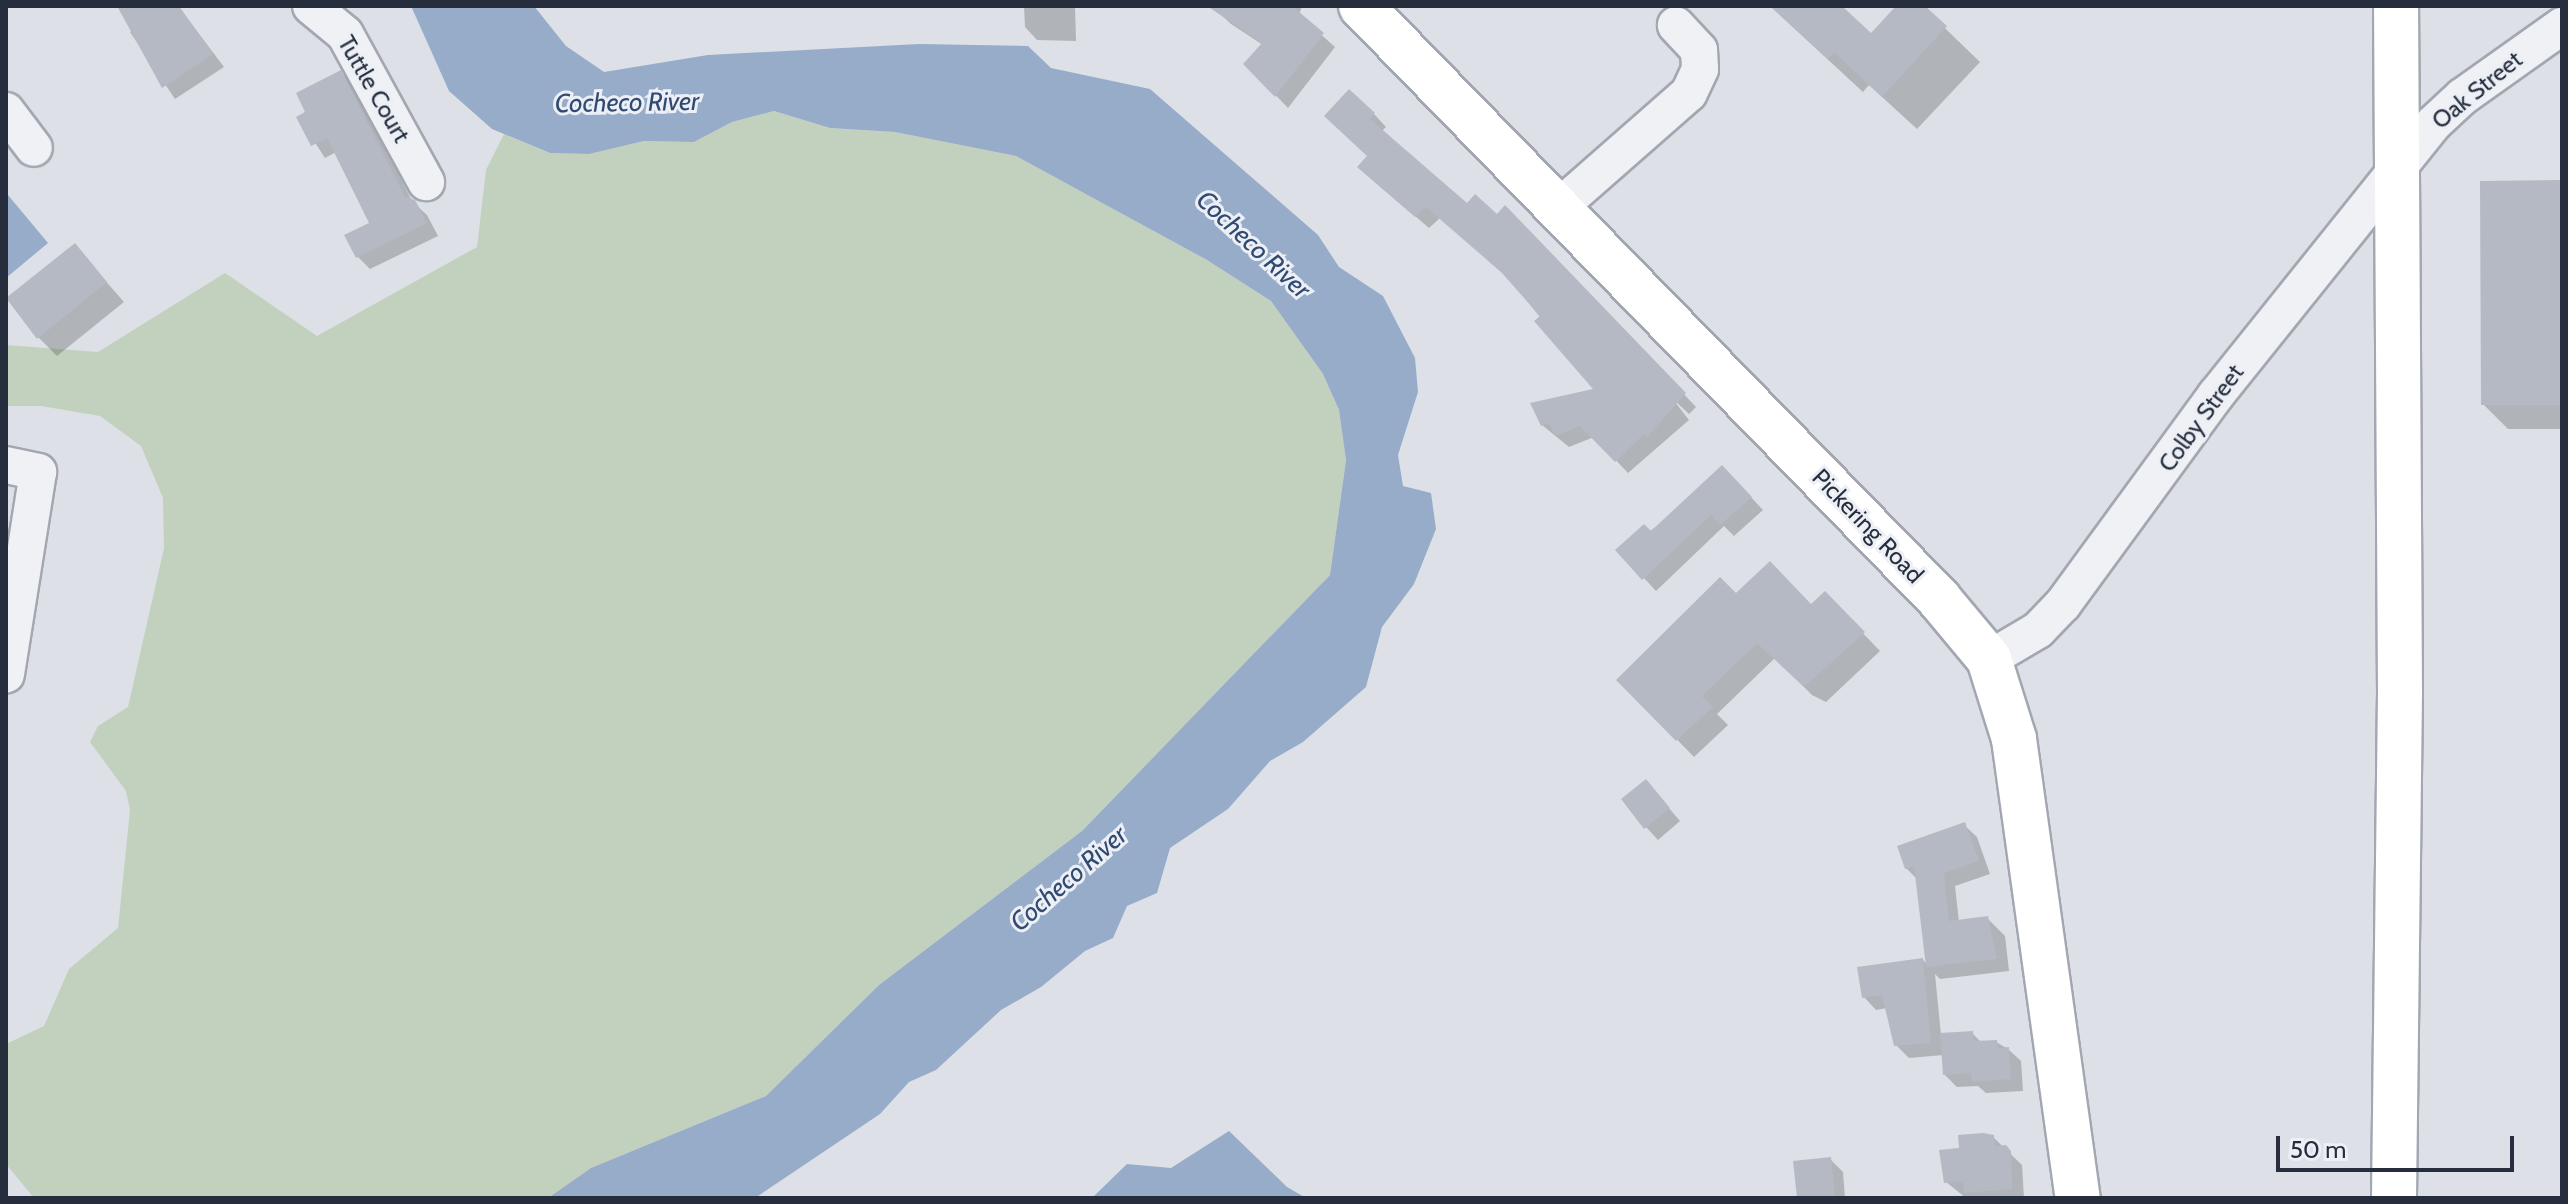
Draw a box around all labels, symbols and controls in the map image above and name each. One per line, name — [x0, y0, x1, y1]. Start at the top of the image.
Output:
street label: Tuttle Court — [332, 30, 416, 148]
street label: Oak Street — [2426, 45, 2528, 135]
water label: Cocheco River — [555, 86, 699, 120]
water label: Cocheco River — [1190, 184, 1316, 306]
street label: Colby Street — [2152, 359, 2250, 477]
street label: Pickering Road — [1806, 463, 1930, 589]
water label: Cocheco River — [1004, 820, 1134, 938]
scale bar — [2280, 1120, 2518, 1170]
text: 50 m — [2290, 1135, 2346, 1164]

